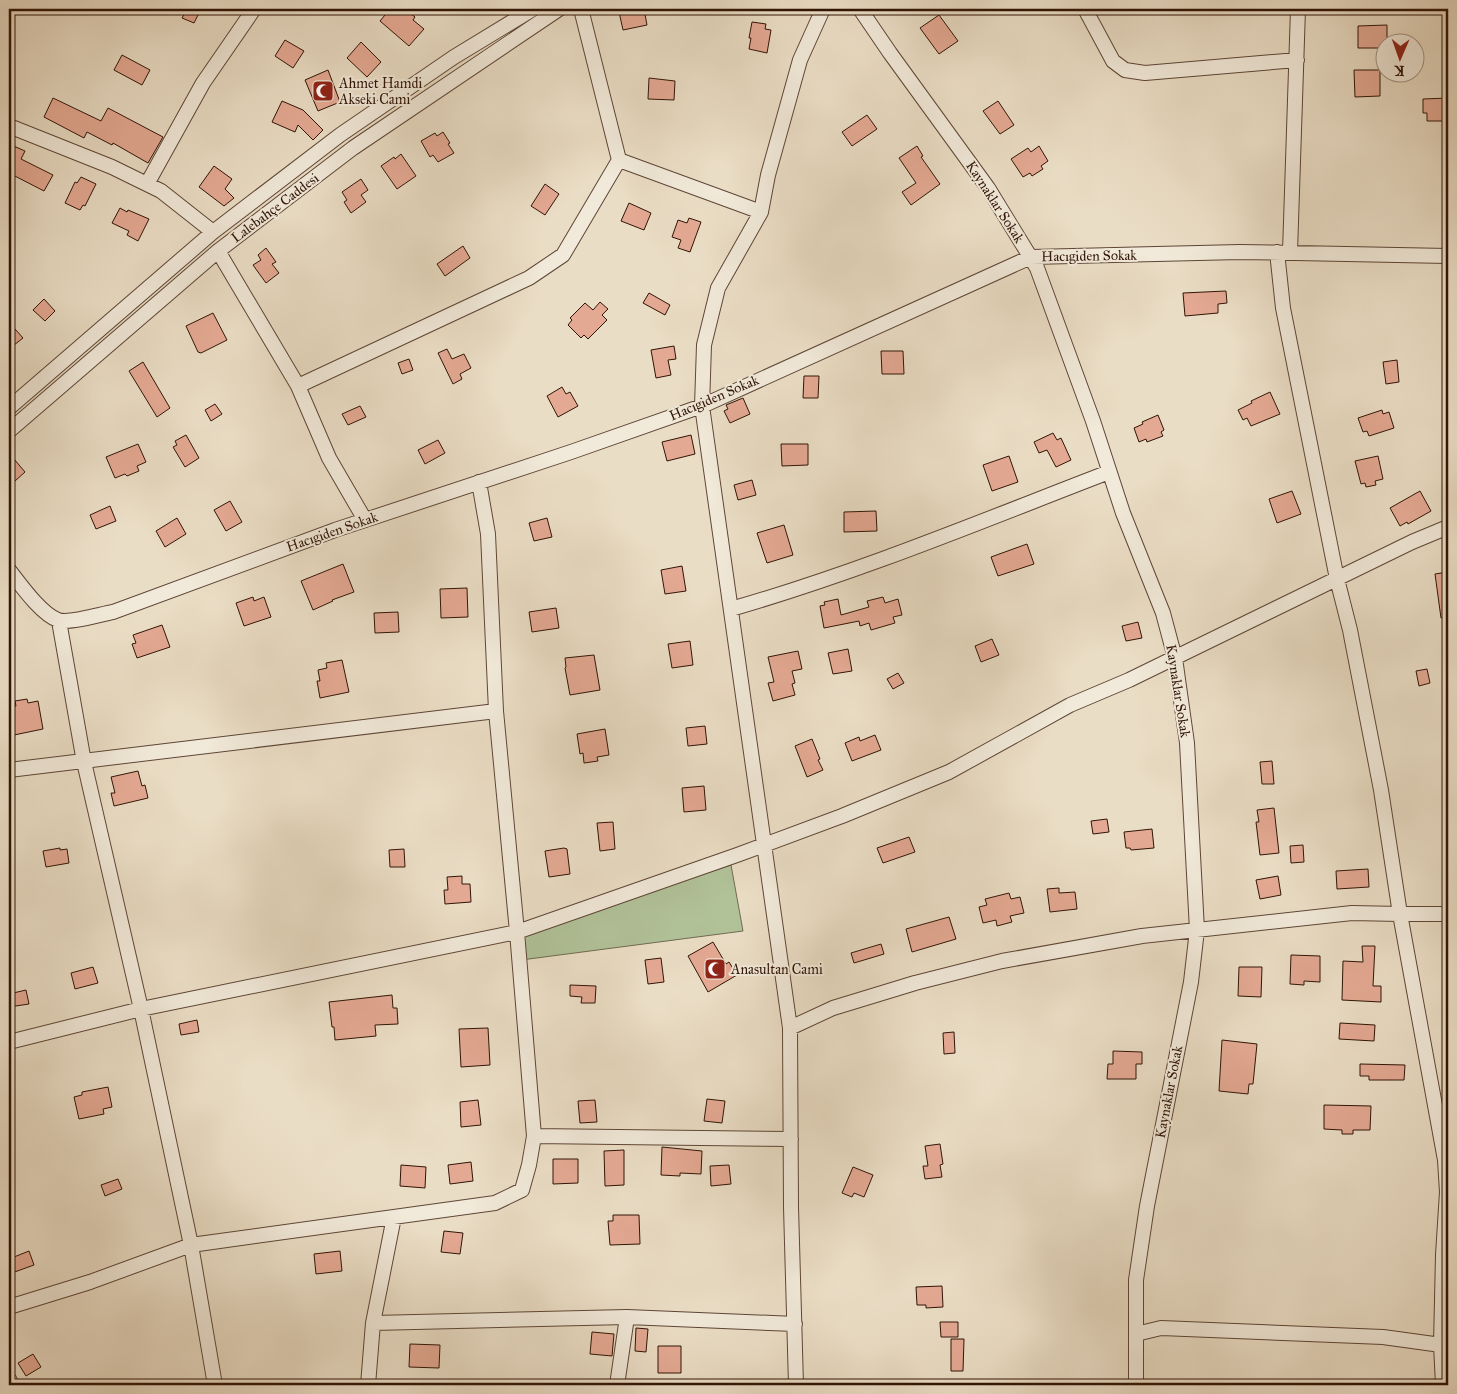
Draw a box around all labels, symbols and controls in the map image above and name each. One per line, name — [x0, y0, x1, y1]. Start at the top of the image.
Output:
north arrow — [1374, 32, 1424, 82]
text: K — [1393, 62, 1405, 79]
place label: Ahmet Hamdi Akseki Cami — [338, 75, 423, 108]
mosque icon: Ahmet Hamdi Akseki Cami — [311, 79, 335, 103]
street label: Kaynaklar Sokak — [962, 158, 1028, 247]
street label: Lalebahçe Caddesi — [228, 169, 322, 246]
street label: Hacıgiden Sokak — [1041, 247, 1137, 265]
street label: Hacıgiden Sokak — [667, 371, 762, 425]
street label: Hacıgiden Sokak — [284, 508, 380, 556]
street label: Kaynaklar Sokak — [1162, 643, 1194, 739]
mosque icon: Anasultan Cami — [703, 957, 727, 981]
place label: Anasultan Cami — [730, 961, 823, 978]
street label: Kaynaklar Sokak — [1152, 1044, 1186, 1140]

